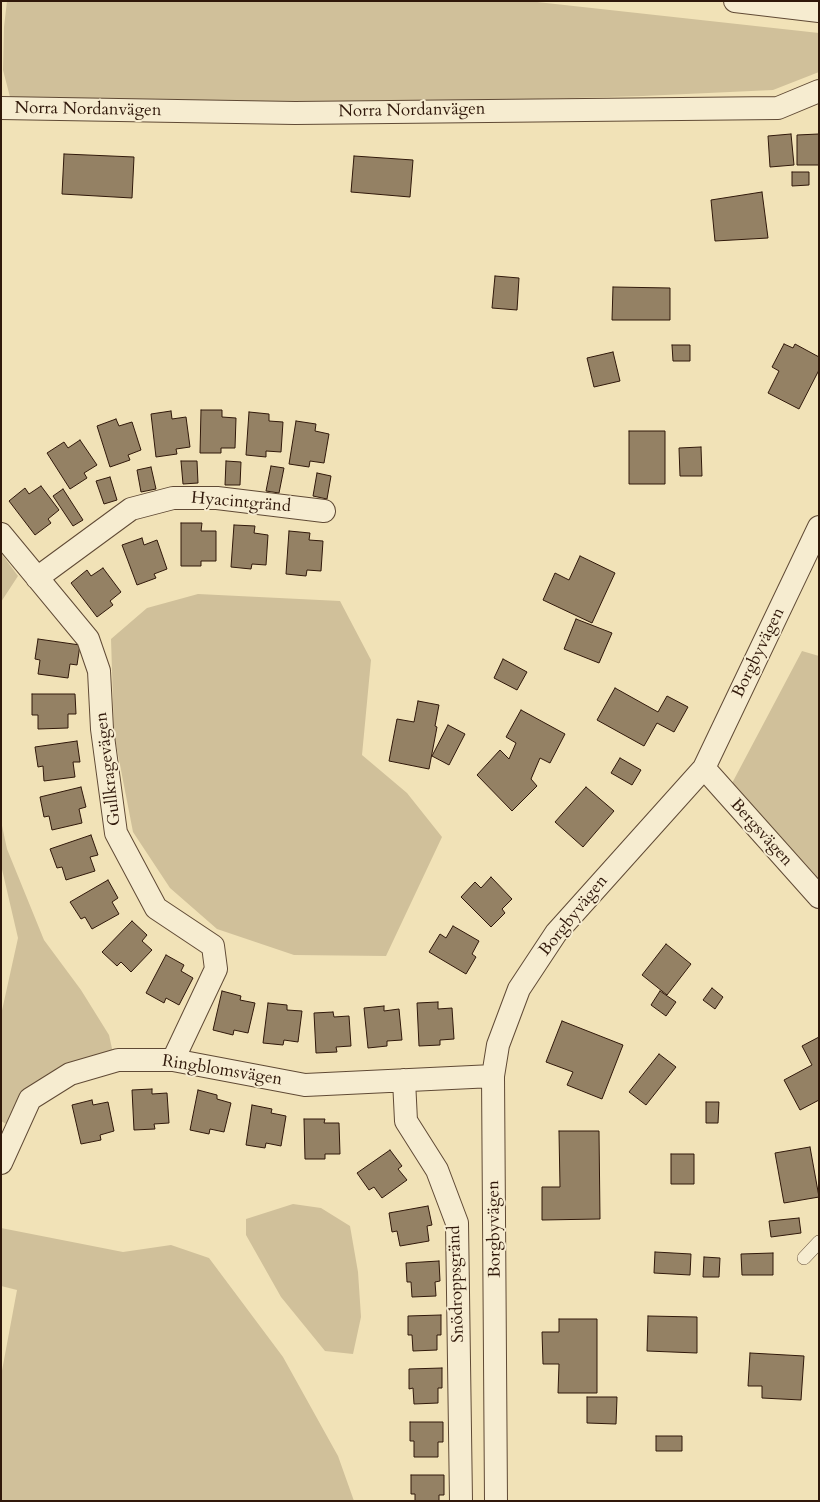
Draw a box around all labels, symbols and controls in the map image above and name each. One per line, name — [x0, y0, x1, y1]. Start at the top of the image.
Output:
street label: Norra Nordanvägen — [14, 99, 162, 121]
street label: Norra Nordanvägen — [338, 100, 486, 122]
street label: Hyacintgränd — [190, 488, 292, 518]
street label: Borgbyvägen — [728, 605, 790, 701]
street label: Gullkragevägen — [92, 711, 126, 827]
street label: Bergsvägen — [725, 795, 797, 871]
street label: Borgbyvägen — [535, 872, 613, 960]
street label: Ringblomsvägen — [160, 1051, 284, 1091]
street label: Borgbyvägen — [484, 1180, 506, 1278]
street label: Snödroppsgränd — [445, 1225, 469, 1343]

